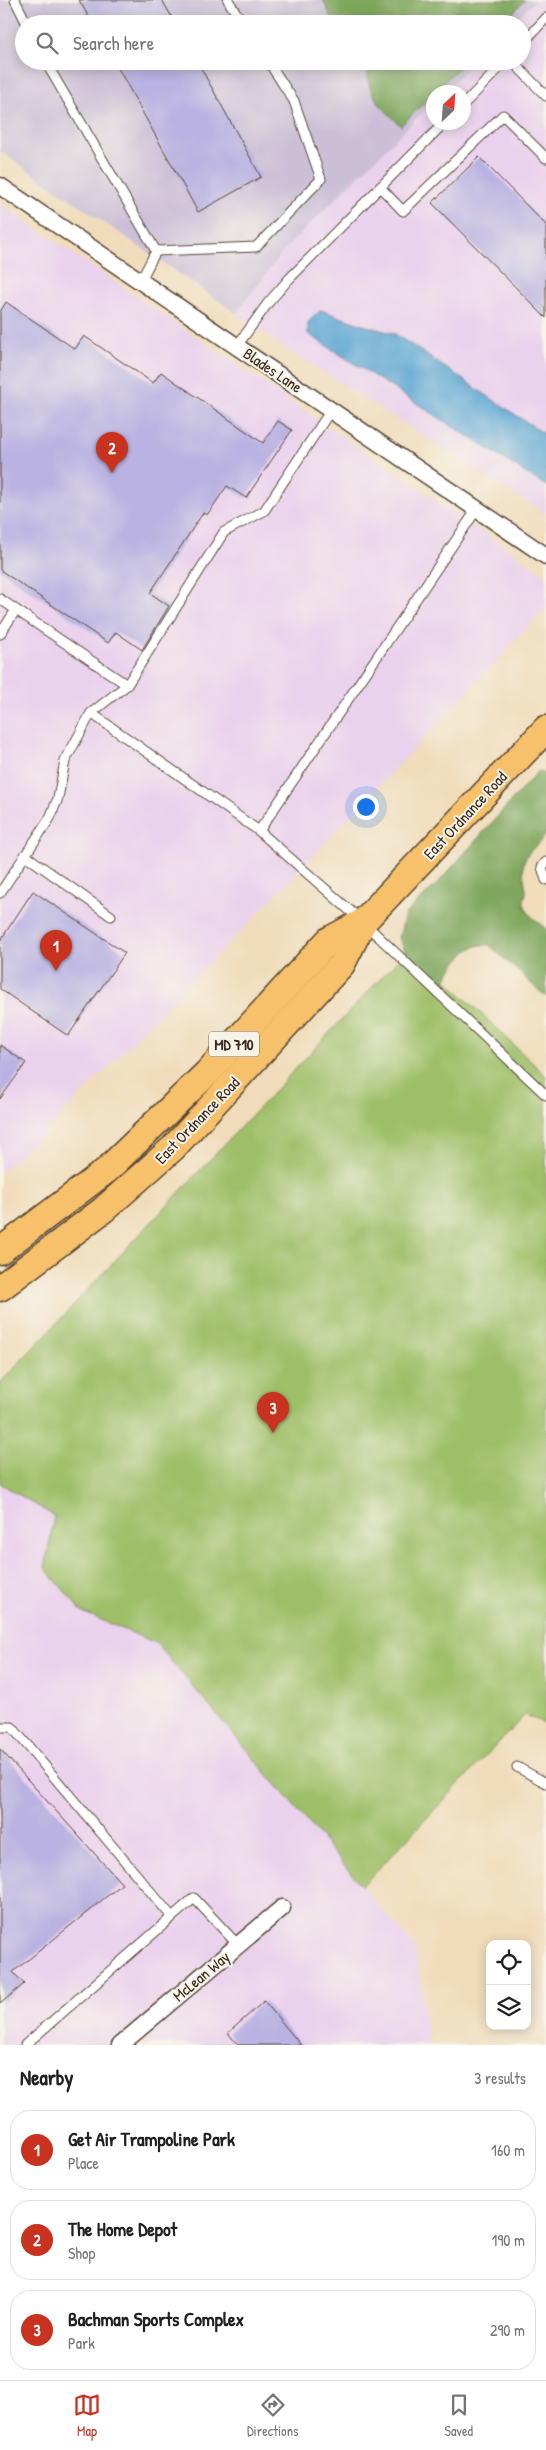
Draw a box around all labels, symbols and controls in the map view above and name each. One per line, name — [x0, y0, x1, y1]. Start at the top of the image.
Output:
search box — [15, 15, 531, 70]
icon: search — [33, 29, 61, 57]
text: Search here — [73, 30, 154, 56]
north arrow — [426, 85, 471, 130]
street label: Blades Lane — [239, 342, 307, 398]
pin: 2 — [96, 432, 128, 473]
street label: East Ordnance Road — [418, 766, 512, 864]
your location — [353, 794, 379, 820]
pin: 1 — [40, 930, 72, 971]
road number: MD 710 — [209, 1032, 259, 1056]
street label: East Ordnance Road — [150, 1072, 244, 1168]
pin: 3 — [257, 1392, 289, 1433]
map controls — [486, 1940, 531, 2030]
button: locate — [486, 1940, 531, 1985]
street label: McLean Way — [168, 1946, 234, 2006]
button: layers — [486, 1985, 531, 2030]
text: Nearby — [20, 2063, 73, 2092]
text: 3 results — [474, 2067, 526, 2089]
text: Get Air Trampoline Park — [68, 2126, 235, 2152]
text: 1 — [34, 2139, 40, 2161]
text: 160 m — [491, 2139, 525, 2161]
text: Place — [68, 2152, 99, 2174]
text: The Home Depot — [68, 2216, 177, 2242]
text: 2 — [33, 2229, 41, 2251]
text: 190 m — [492, 2229, 525, 2251]
text: Shop — [68, 2242, 95, 2264]
text: Bachman Sports Complex — [68, 2306, 244, 2332]
text: 3 — [33, 2319, 41, 2341]
text: 290 m — [490, 2319, 525, 2341]
text: Park — [68, 2332, 95, 2354]
tab: Map — [73, 2391, 101, 2440]
tab: Directions — [247, 2391, 298, 2440]
tab: Saved — [444, 2391, 473, 2440]

